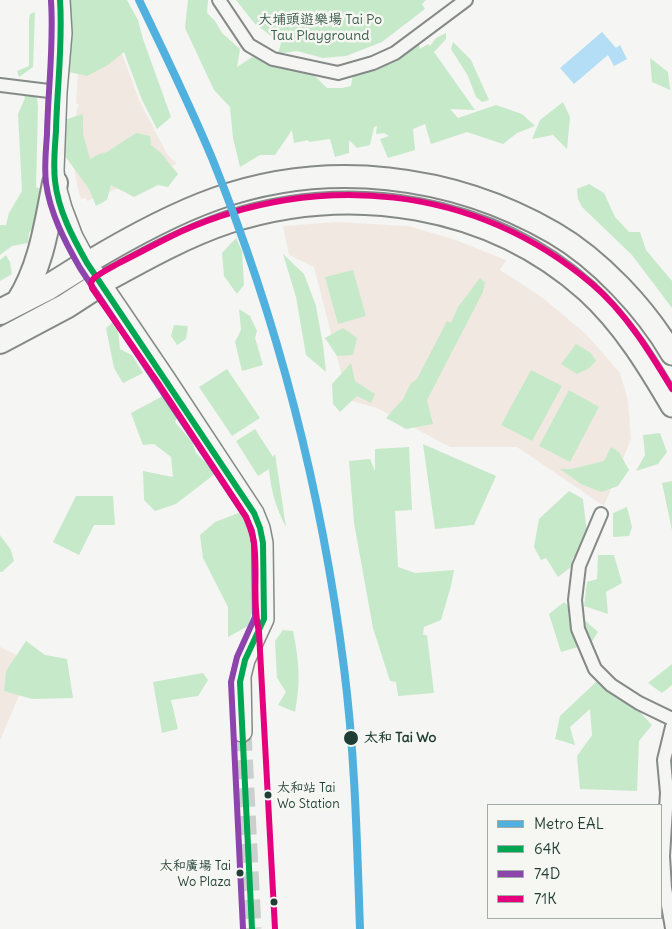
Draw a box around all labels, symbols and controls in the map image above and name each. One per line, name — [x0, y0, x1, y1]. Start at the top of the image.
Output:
park label: 大埔頭遊樂場 Tai Po Tau Playground — [258, 12, 382, 44]
marker: 太和 Tai Wo — [342, 729, 360, 747]
place label: 太和 Tai Wo — [364, 730, 436, 746]
place label: 太和站 Tai Wo Station — [277, 780, 340, 811]
marker: 太和站 Tai Wo Station — [263, 790, 273, 800]
legend — [487, 804, 662, 919]
text: Metro EAL — [534, 814, 604, 833]
text: 64K — [534, 839, 561, 858]
place label: 太和廣場 Tai Wo Plaza — [160, 858, 231, 889]
text: 74D — [534, 864, 560, 883]
marker: 太和廣場 Tai Wo Plaza — [235, 868, 245, 878]
text: 71K — [534, 889, 557, 908]
unlabelled marker — [269, 897, 279, 907]

